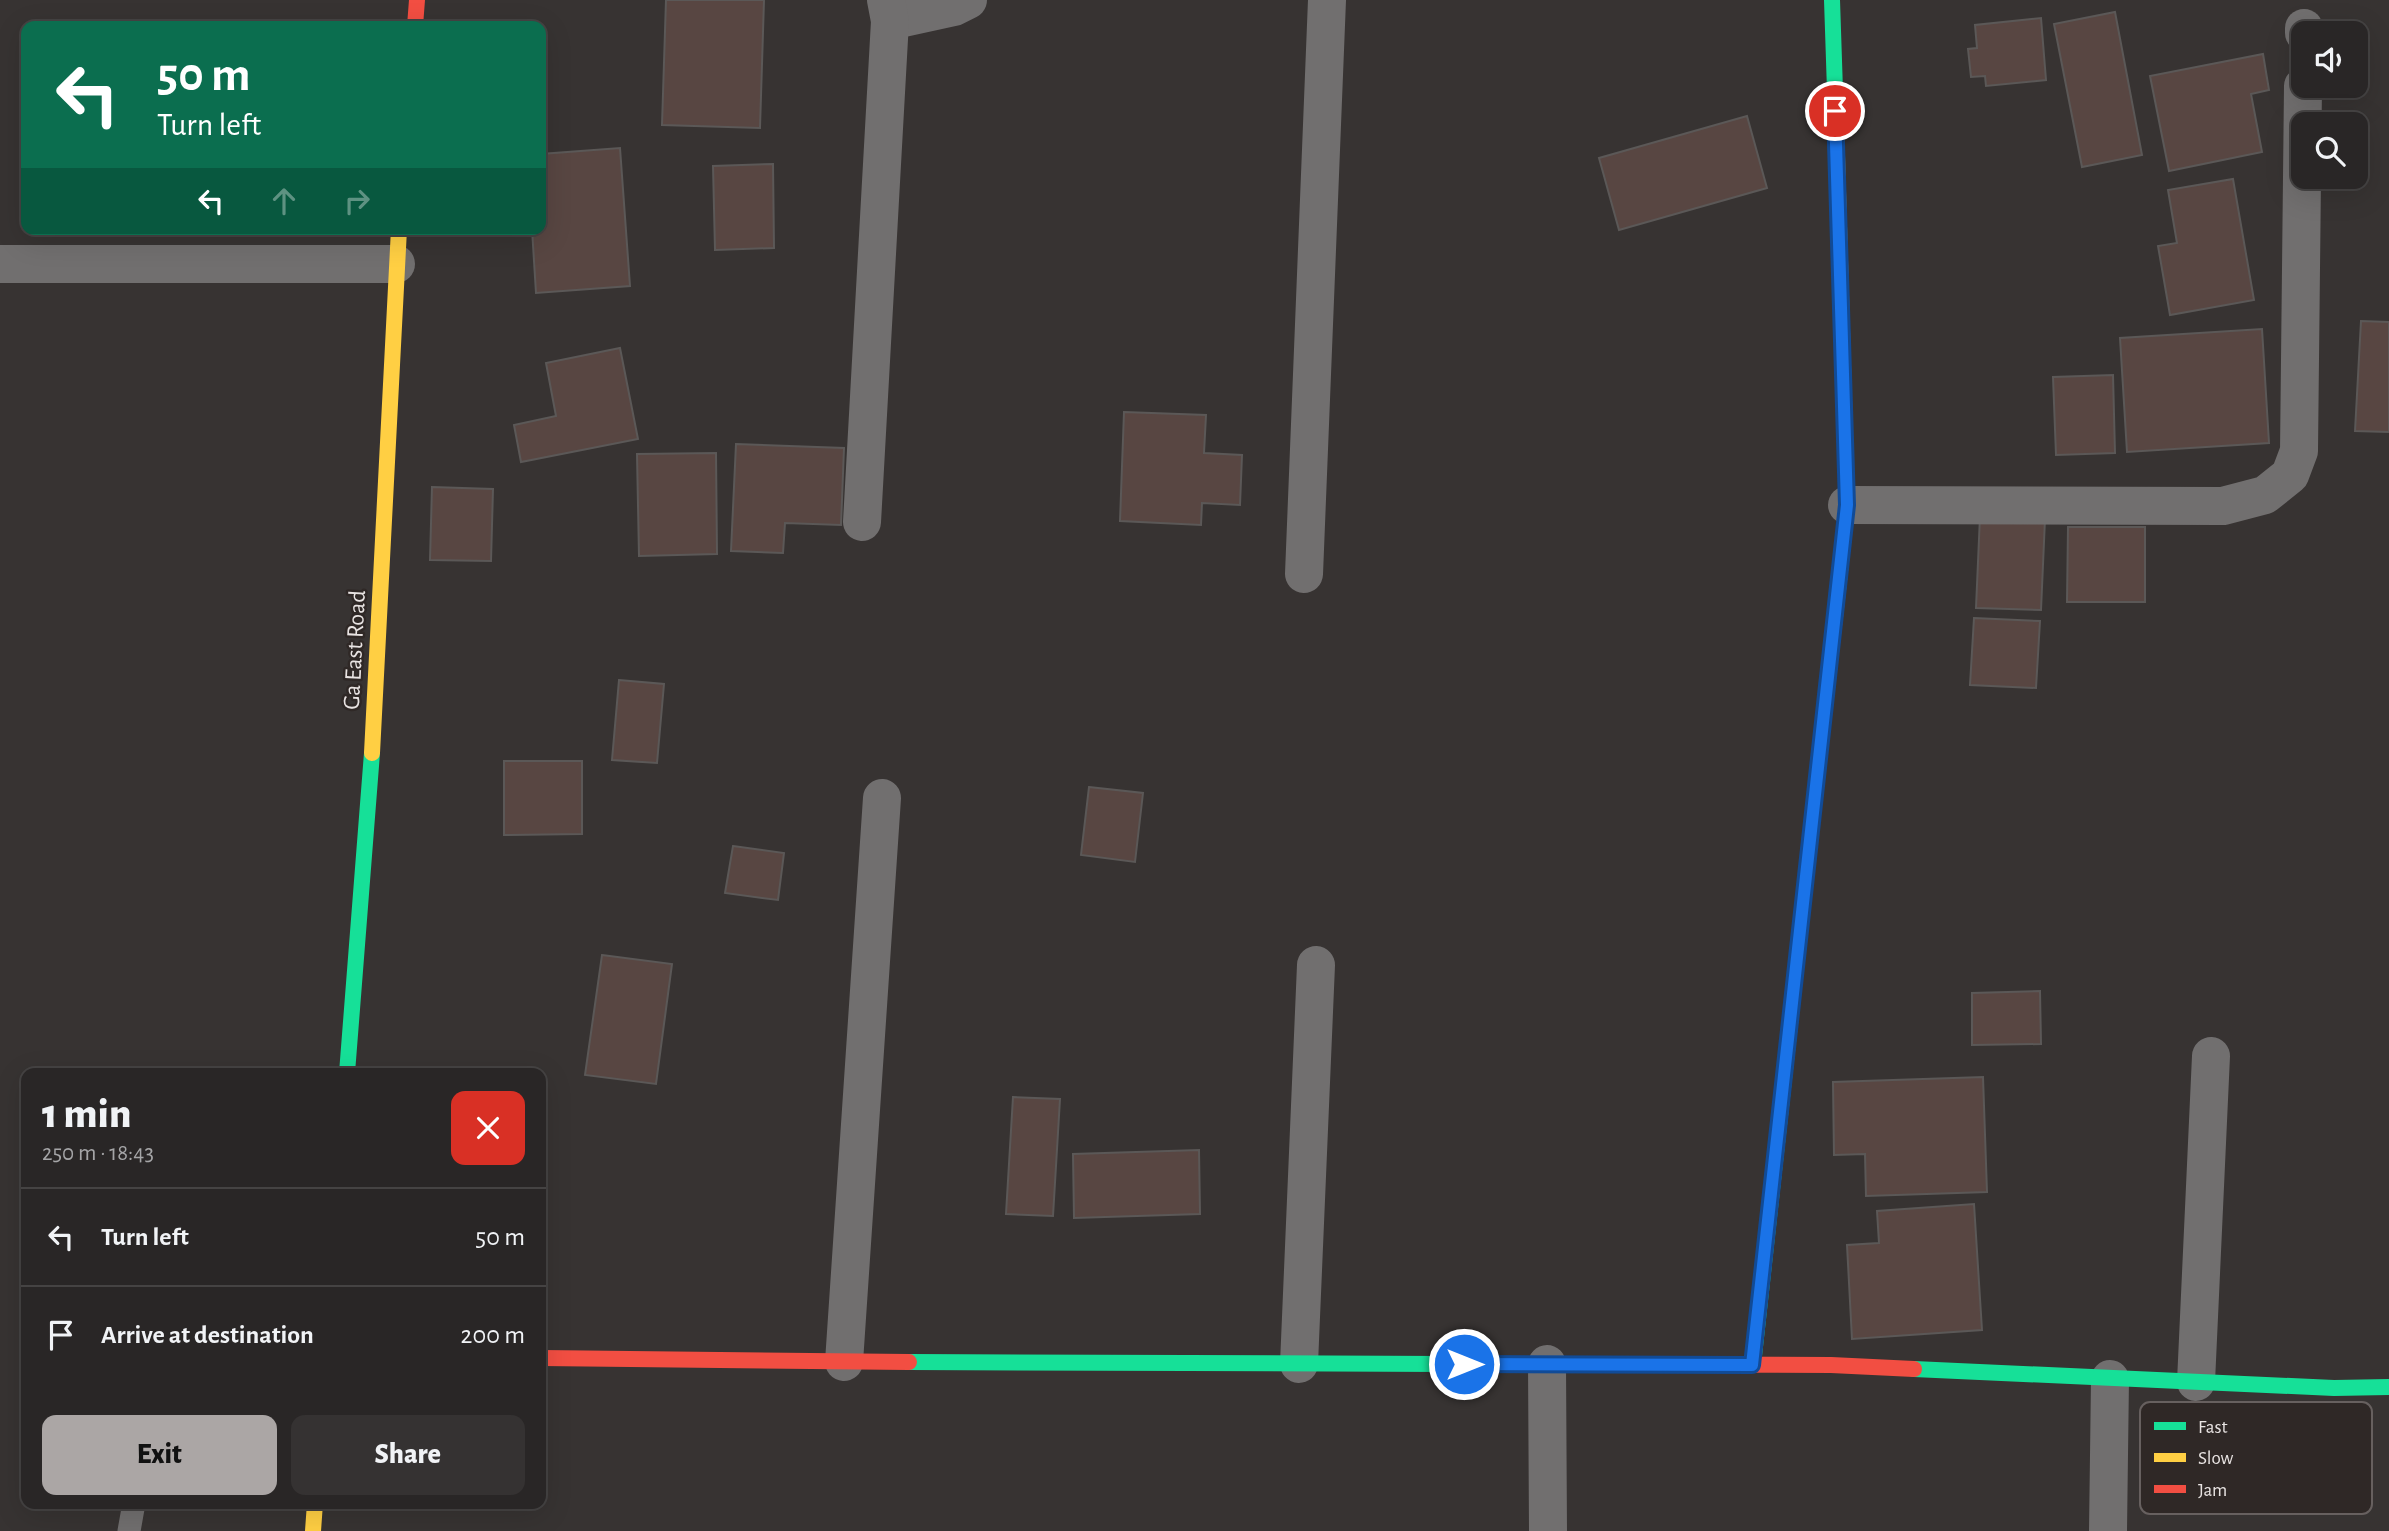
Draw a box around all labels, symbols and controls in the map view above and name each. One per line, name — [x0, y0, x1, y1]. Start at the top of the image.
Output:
map controls — [2291, 21, 2368, 189]
button: sound — [2291, 21, 2368, 98]
icon: left — [42, 49, 133, 140]
text: 50 m — [157, 51, 251, 100]
pin — [1805, 81, 1865, 141]
icon: arrive — [1816, 92, 1854, 130]
text: Turn left — [157, 109, 261, 141]
button: search — [2291, 112, 2368, 189]
icon: left — [192, 182, 230, 220]
icon: ahead — [265, 182, 303, 220]
icon: right — [338, 182, 376, 220]
street label: Ga East Road — [340, 590, 370, 710]
button: close — [451, 1091, 525, 1165]
text: 1 min — [42, 1093, 131, 1135]
text: 250 m · 18:43 — [42, 1142, 154, 1165]
icon: left — [42, 1218, 80, 1256]
text: Turn left — [101, 1224, 189, 1250]
text: 50 m — [475, 1224, 525, 1250]
icon: arrive — [42, 1316, 80, 1354]
text: Arrive at destination — [101, 1322, 314, 1348]
text: 200 m — [461, 1322, 525, 1348]
position arrow — [1427, 1327, 1501, 1401]
legend — [2140, 1402, 2372, 1514]
button: Exit — [42, 1415, 277, 1495]
button: Share — [291, 1415, 525, 1495]
text: Fast — [2198, 1418, 2228, 1437]
text: Slow — [2198, 1449, 2234, 1468]
text: Jam — [2198, 1481, 2227, 1500]

